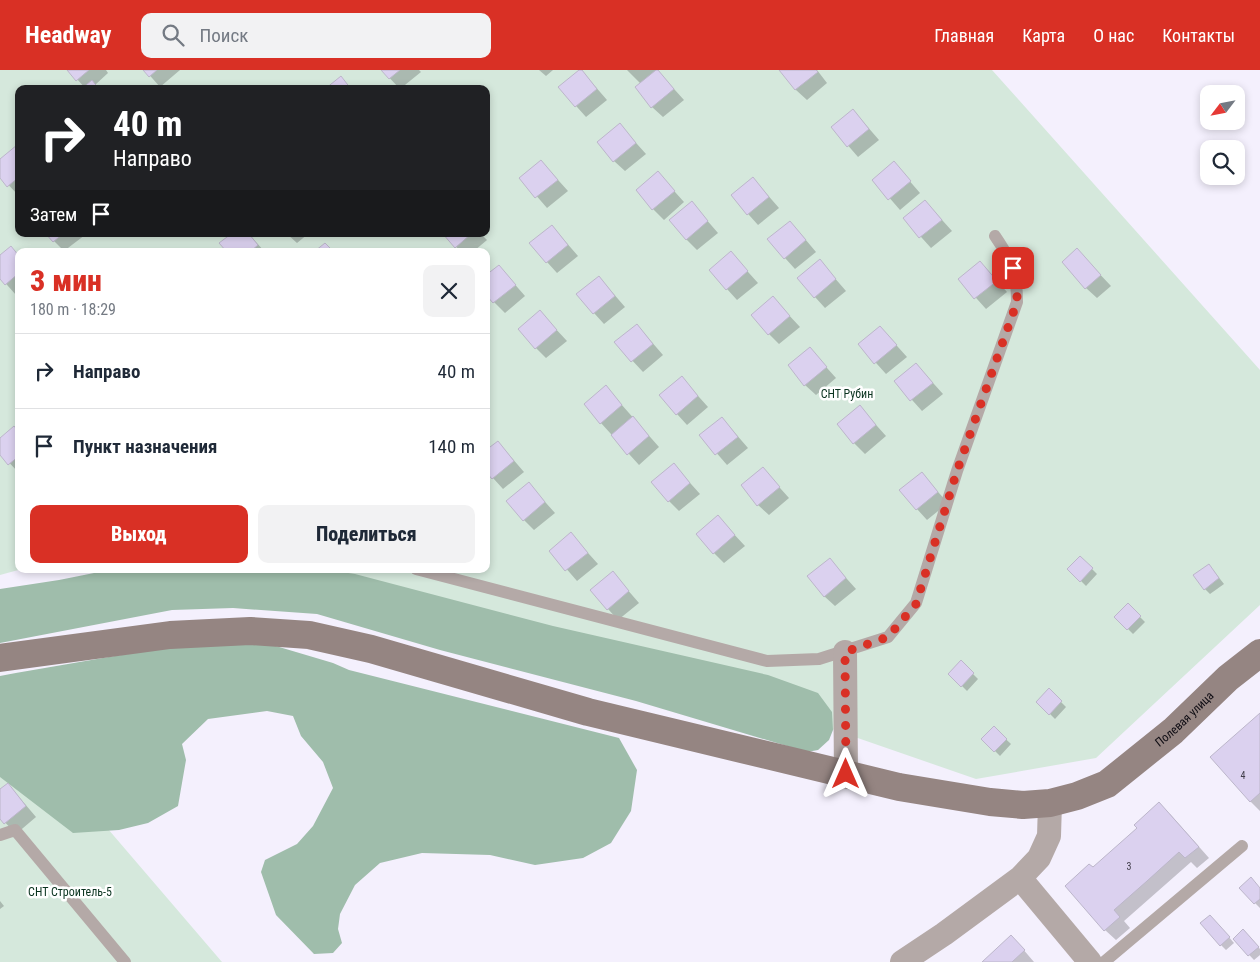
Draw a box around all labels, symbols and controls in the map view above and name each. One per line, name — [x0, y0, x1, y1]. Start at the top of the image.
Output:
search box — [141, 13, 491, 58]
text: Headway — [25, 21, 111, 49]
icon: search — [159, 21, 187, 49]
text: Поиск — [199, 24, 248, 47]
text: Главная — [934, 25, 994, 46]
text: Карта — [1022, 25, 1065, 46]
text: О нас — [1093, 25, 1134, 46]
text: Контакты — [1162, 25, 1235, 46]
north arrow — [1200, 85, 1245, 130]
map controls — [1200, 85, 1245, 185]
text: 40 m — [113, 104, 182, 145]
icon: right — [30, 105, 95, 170]
button: search — [1200, 140, 1245, 185]
text: Направо — [113, 146, 192, 171]
icon: arrive — [87, 200, 115, 228]
text: Затем — [30, 203, 77, 226]
pin — [992, 247, 1034, 289]
icon: arrive — [999, 254, 1027, 282]
text: 3 мин — [30, 263, 102, 298]
button: close — [423, 265, 475, 317]
text: 180 m · 18:29 — [30, 300, 116, 319]
icon: right — [30, 357, 58, 385]
text: Направо — [73, 360, 140, 383]
text: 40 m — [438, 360, 475, 383]
park label: СНТ Рубин — [821, 387, 873, 401]
icon: arrive — [30, 432, 58, 460]
text: Пункт назначения — [73, 435, 217, 458]
text: 140 m — [428, 435, 475, 458]
button: Выход — [30, 505, 248, 563]
button: Поделиться — [258, 505, 475, 563]
street label: Полевая улица — [1152, 688, 1217, 749]
position arrow — [819, 747, 871, 799]
house number: 4 — [1241, 770, 1246, 781]
house number: 3 — [1127, 861, 1132, 872]
park label: СНТ Строитель-5 — [28, 885, 112, 899]

